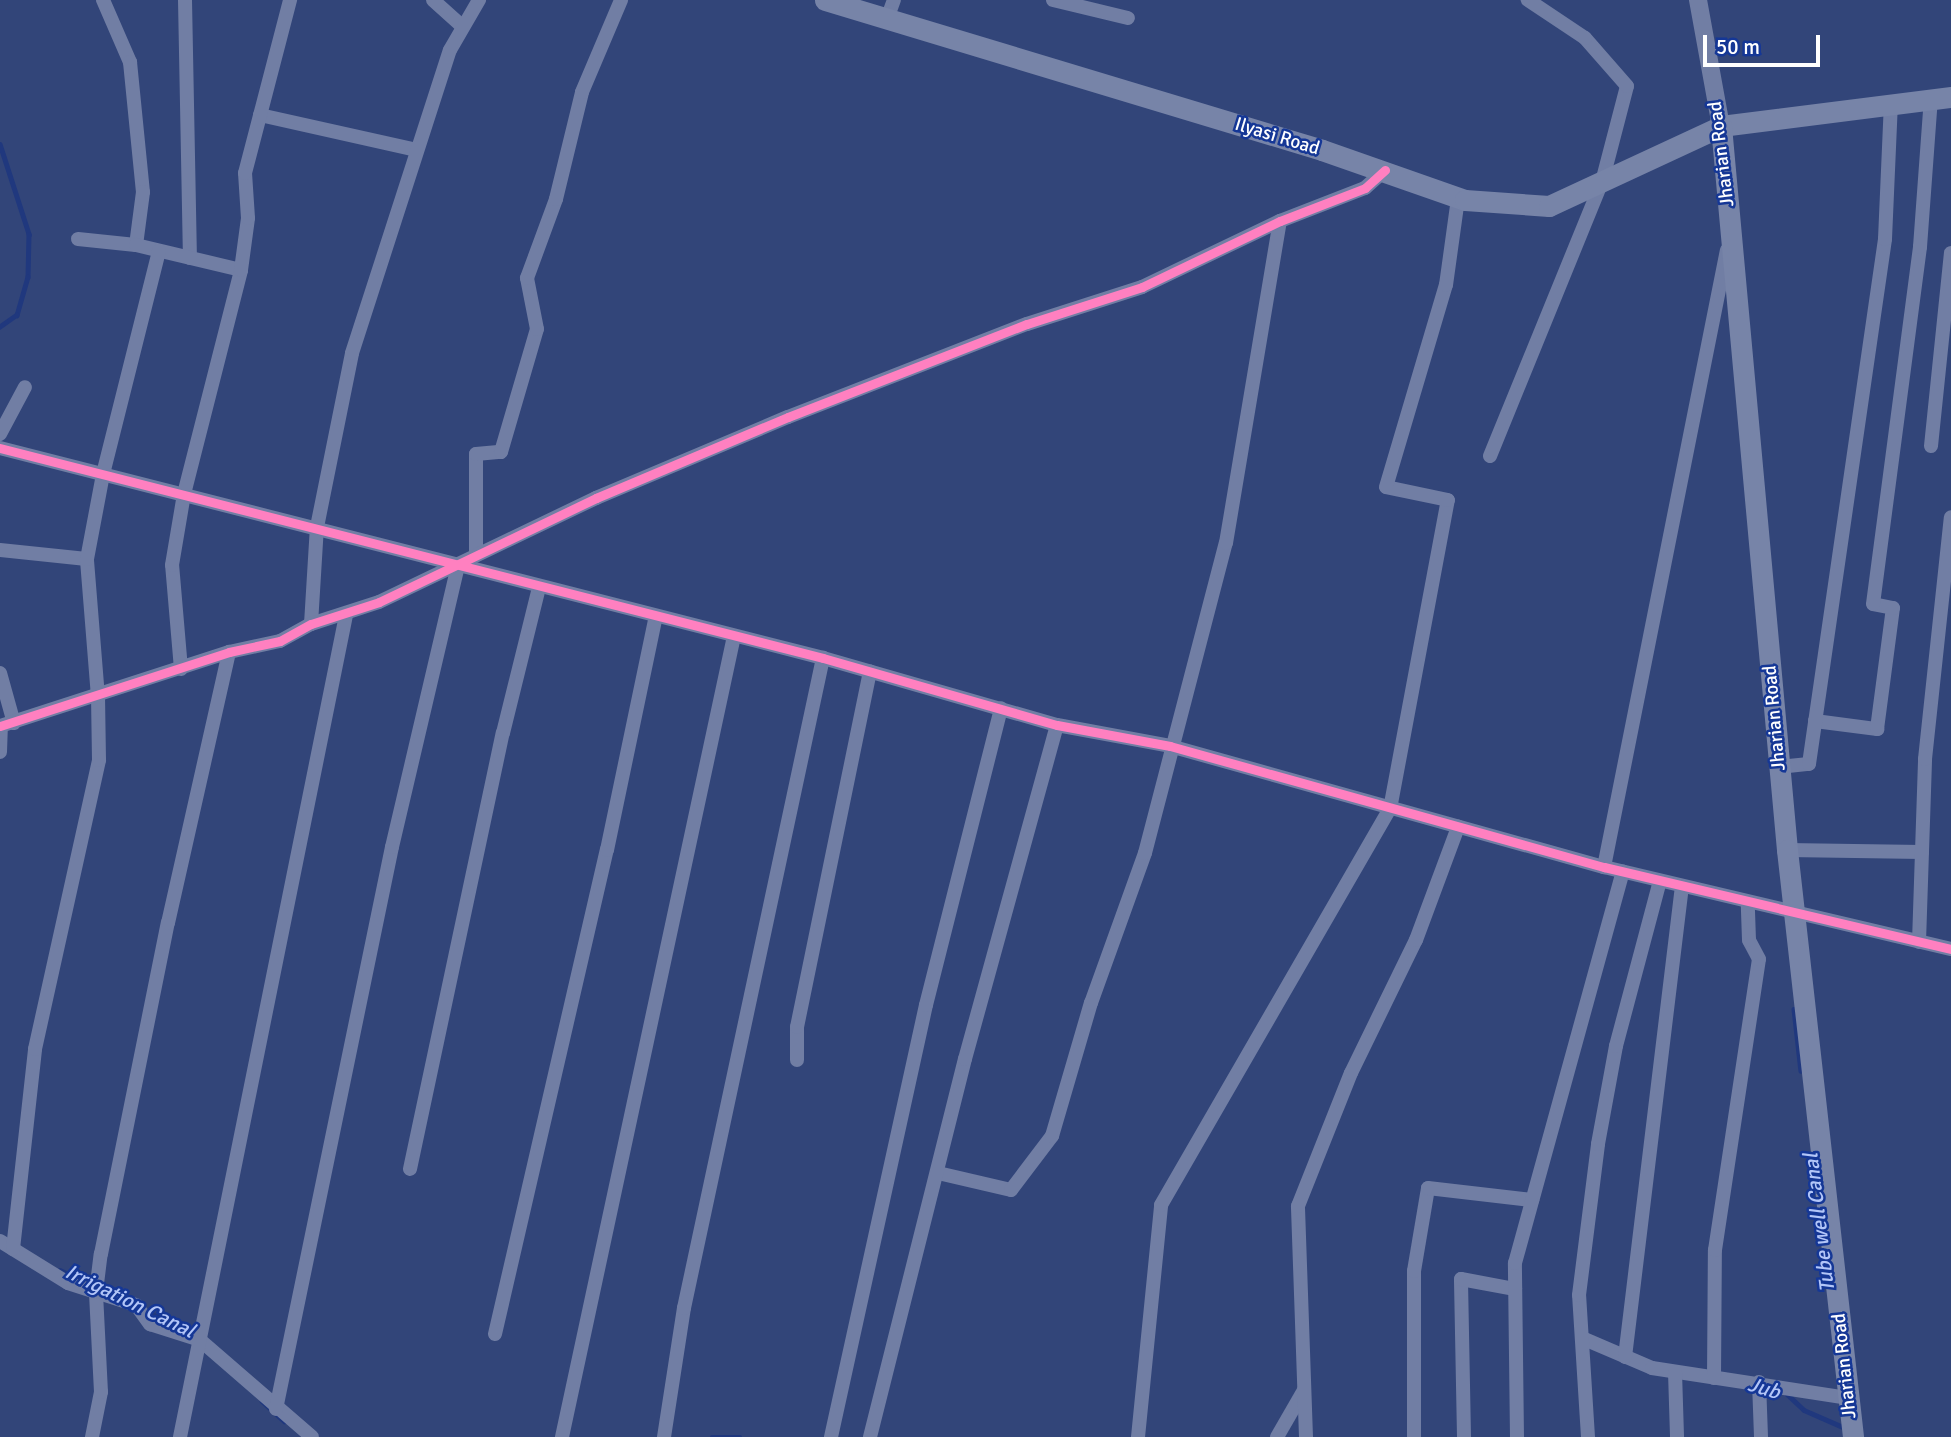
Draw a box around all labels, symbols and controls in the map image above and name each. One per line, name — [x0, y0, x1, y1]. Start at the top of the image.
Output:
scale bar — [1706, 21, 1823, 65]
text: 50 m — [1716, 34, 1760, 60]
street label: Jharian Road — [1704, 100, 1740, 208]
street label: Ilyasi Road — [1232, 113, 1322, 161]
street label: Jharian Road — [1759, 664, 1791, 772]
water label: Tube well Canal — [1798, 1152, 1840, 1294]
water label: Irrigation Canal — [61, 1259, 199, 1343]
street label: Jharian Road — [1828, 1312, 1862, 1420]
water label: Jub — [1745, 1371, 1783, 1405]

